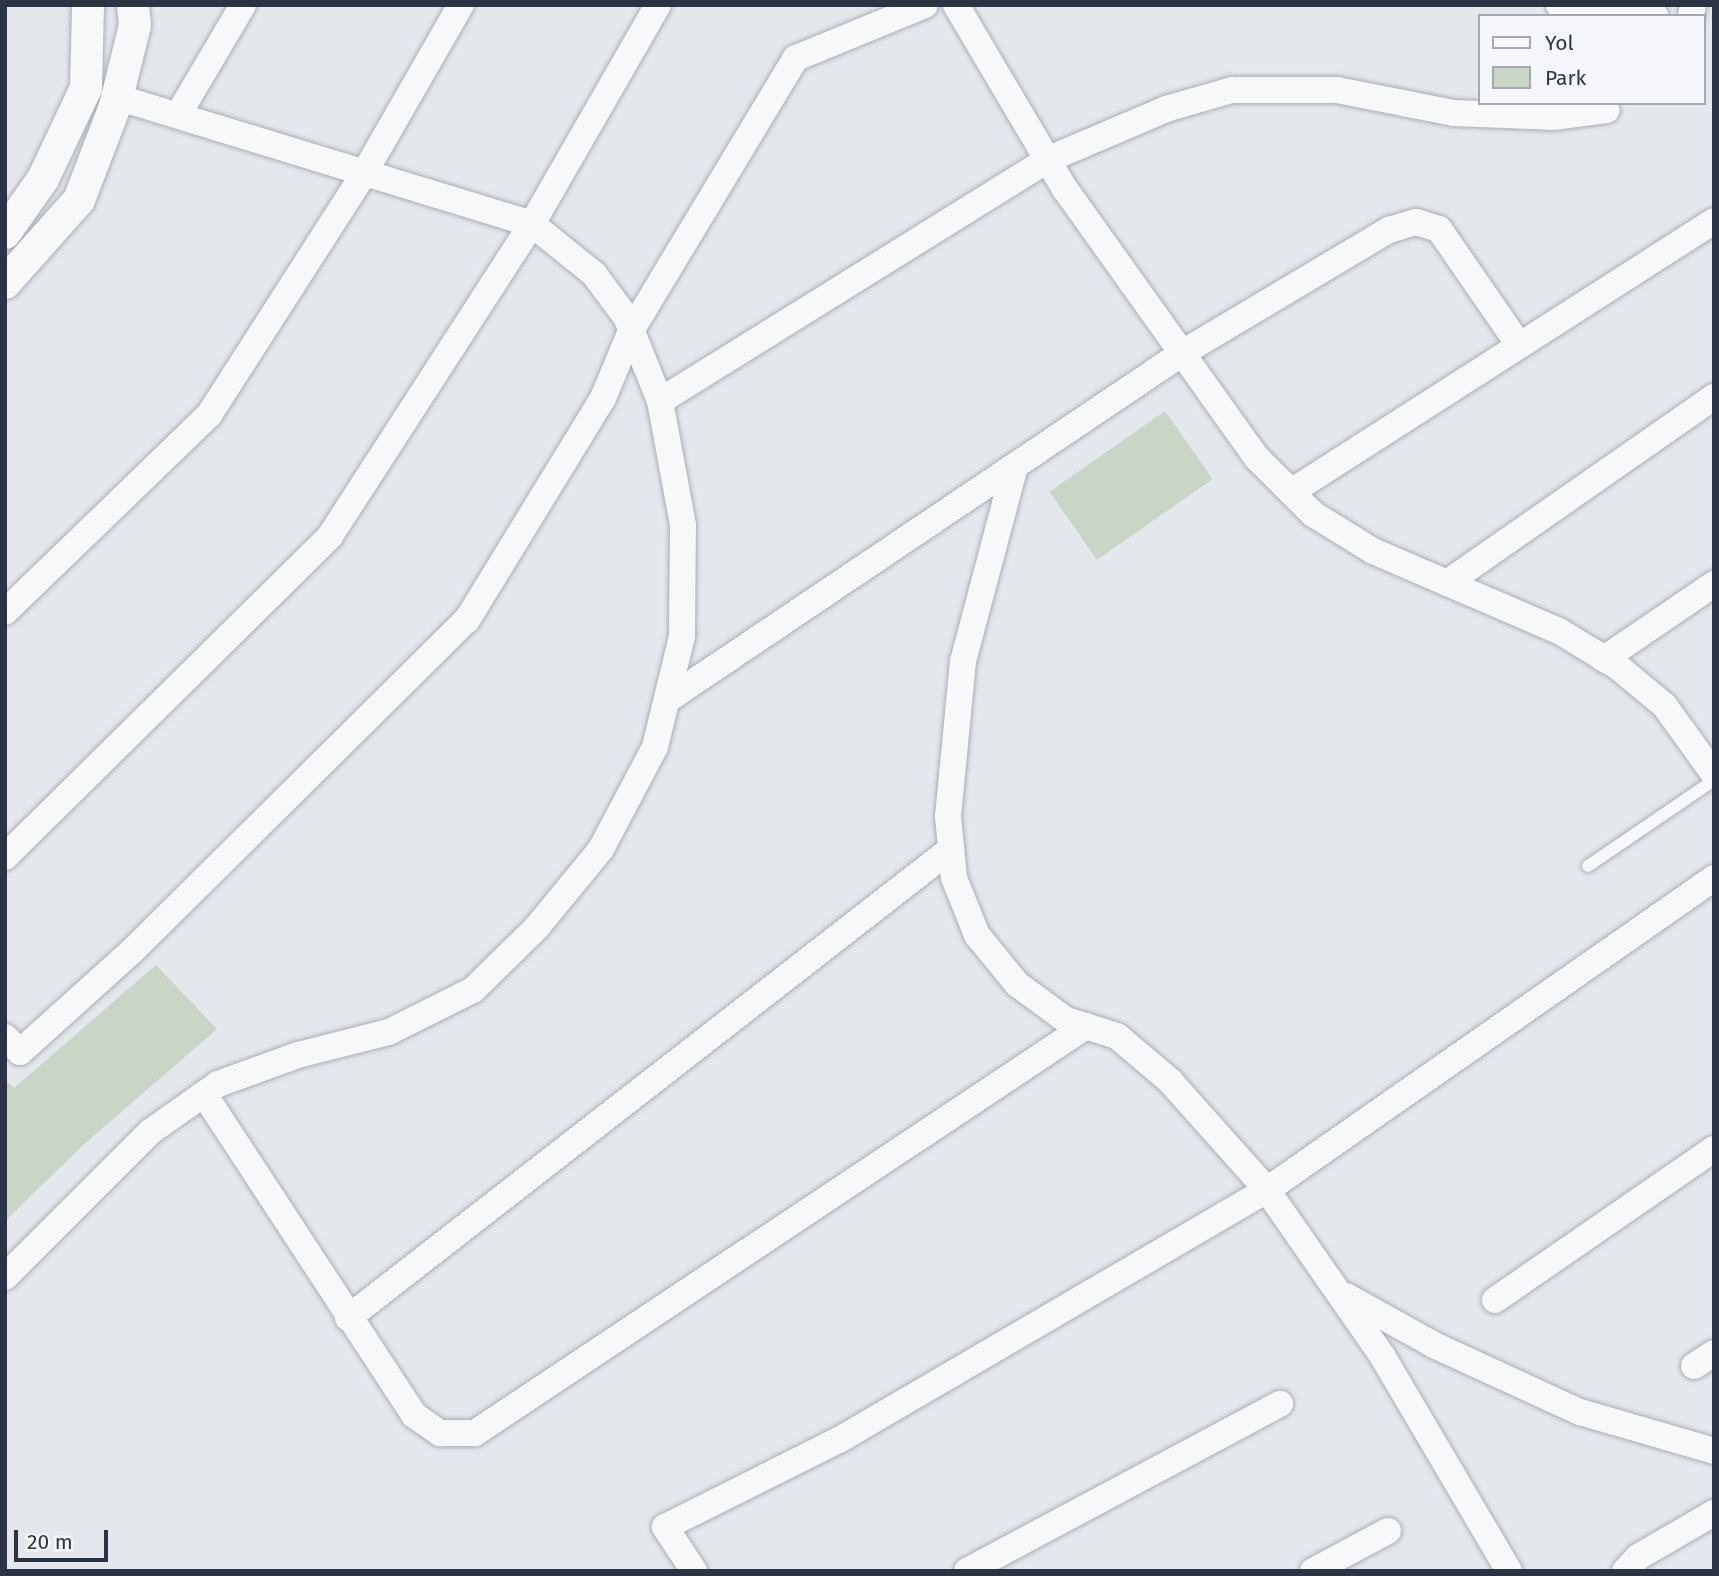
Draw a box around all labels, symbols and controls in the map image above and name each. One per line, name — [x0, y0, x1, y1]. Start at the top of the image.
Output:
legend — [1478, 14, 1705, 105]
text: Yol — [1545, 30, 1574, 56]
text: Park — [1545, 65, 1586, 91]
scale bar — [18, 1516, 112, 1560]
text: 20 m — [27, 1529, 73, 1555]

